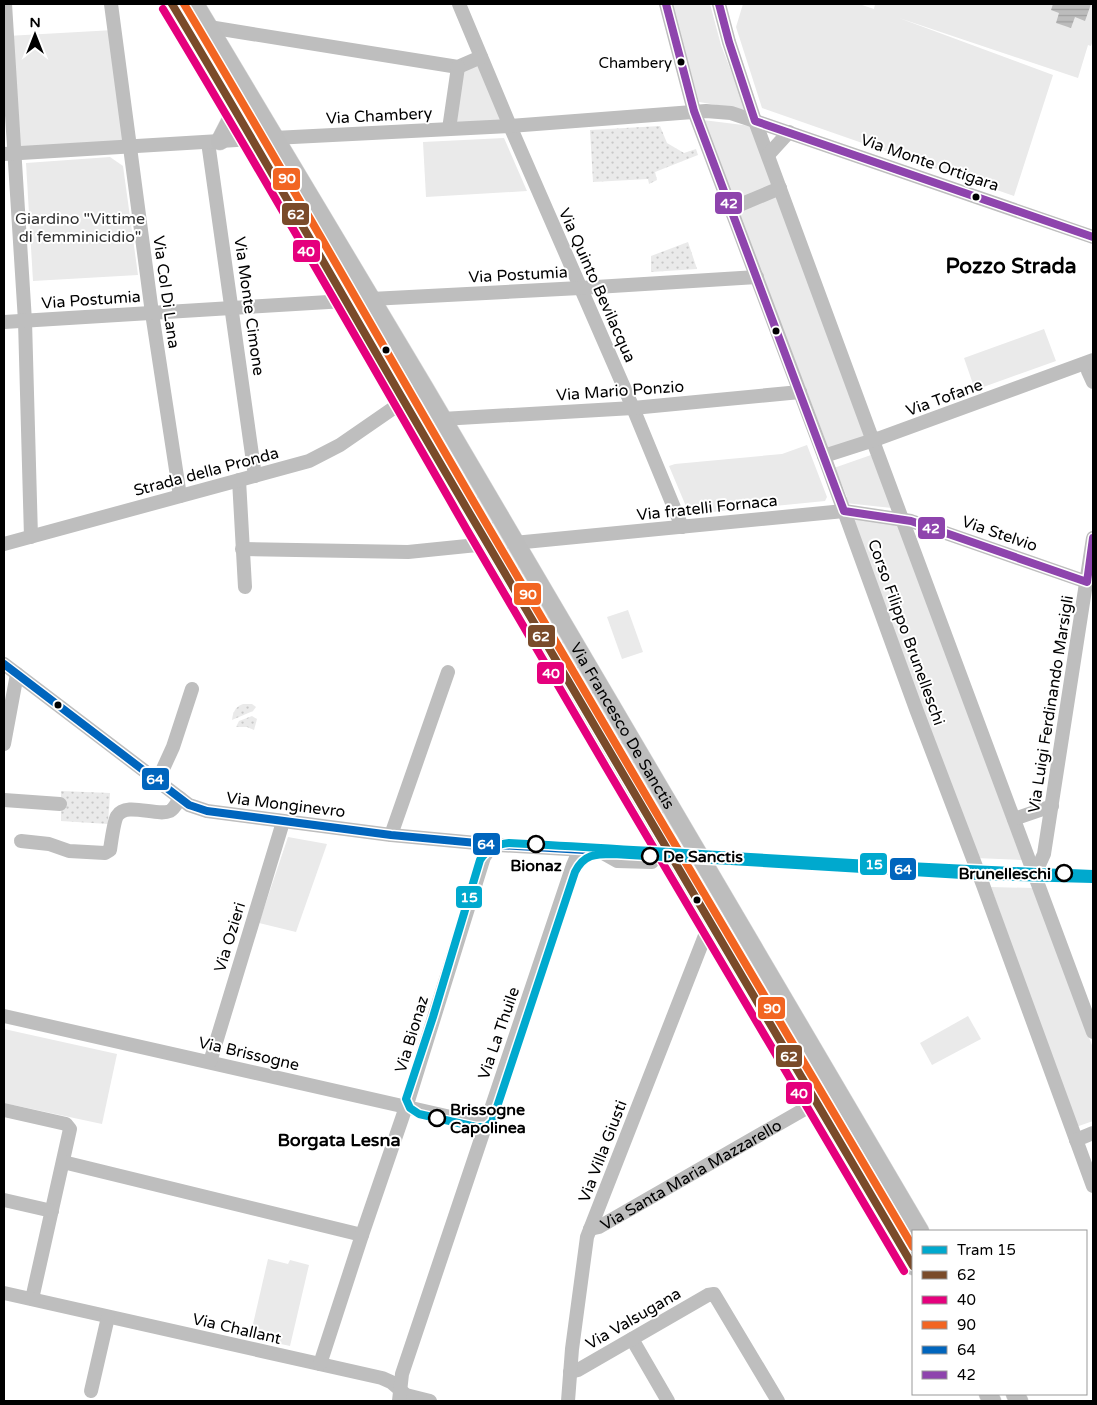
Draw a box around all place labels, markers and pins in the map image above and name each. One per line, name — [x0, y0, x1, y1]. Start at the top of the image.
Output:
place label: Chambery — [598, 54, 672, 72]
marker: Chambery — [676, 57, 686, 67]
unlabelled marker — [971, 192, 981, 202]
unlabelled marker — [771, 326, 781, 336]
unlabelled marker — [381, 345, 391, 355]
unlabelled marker — [53, 700, 63, 710]
marker: Bionaz — [527, 835, 545, 853]
marker: De Sanctis — [641, 847, 659, 865]
place label: De Sanctis — [663, 847, 743, 867]
place label: Bionaz — [510, 856, 562, 876]
place label: Brunelleschi — [958, 864, 1051, 884]
marker: Brunelleschi — [1055, 864, 1073, 882]
unlabelled marker — [692, 895, 702, 905]
place label: Brissogne Capolinea — [450, 1100, 526, 1138]
marker: Brissogne Capolinea — [428, 1109, 446, 1127]

